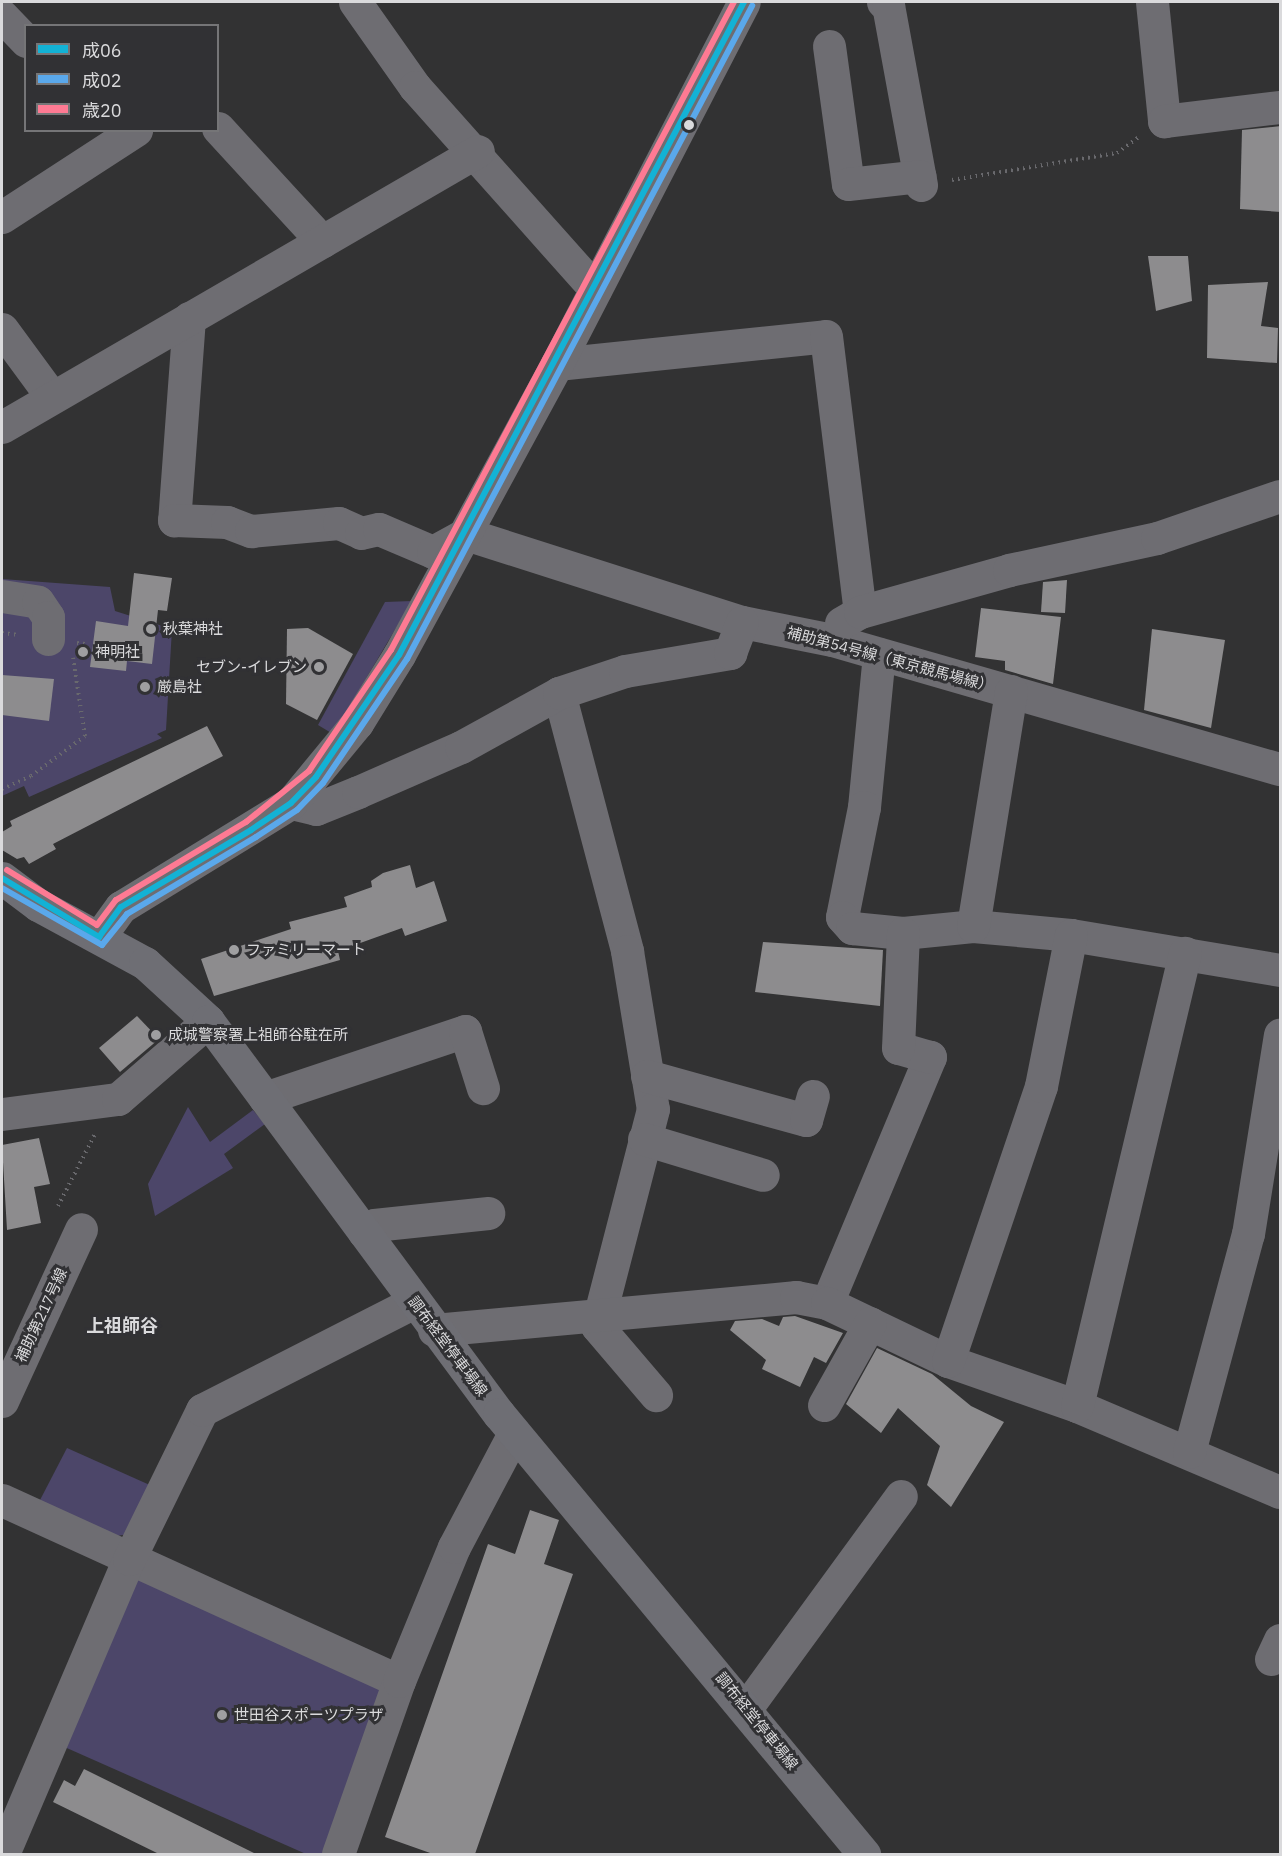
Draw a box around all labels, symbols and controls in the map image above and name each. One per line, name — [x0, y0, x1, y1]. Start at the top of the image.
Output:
legend — [24, 24, 219, 132]
text: 成06 — [82, 39, 122, 62]
text: 成02 — [82, 69, 122, 92]
text: 歳20 — [82, 99, 122, 122]
unlabelled marker — [683, 119, 695, 131]
place label: 秋葉神社 — [163, 620, 223, 638]
marker: 秋葉神社 — [144, 622, 158, 636]
street label: 補助第54号線（東京競馬場線） — [785, 623, 995, 695]
place label: 神明社 — [95, 643, 140, 661]
marker: 神明社 — [76, 645, 90, 659]
place label: セブン-イレブン — [196, 658, 307, 676]
marker: セブン-イレブン — [312, 660, 326, 674]
place label: 厳島社 — [157, 678, 202, 696]
marker: 厳島社 — [138, 680, 152, 694]
place label: ファミリーマート — [246, 941, 366, 959]
marker: ファミリーマート — [227, 943, 241, 957]
place label: 成城警察署上祖師谷駐在所 — [168, 1026, 348, 1044]
marker: 成城警察署上祖師谷駐在所 — [149, 1028, 163, 1042]
street label: 補助第217号線 — [11, 1265, 71, 1365]
street label: 調布経堂停車場線 — [405, 1293, 491, 1399]
district label: 上祖師谷 — [86, 1315, 158, 1337]
street label: 調布経堂停車場線 — [712, 1669, 802, 1773]
place label: 世田谷スポーツプラザ — [234, 1706, 384, 1724]
marker: 世田谷スポーツプラザ — [215, 1708, 229, 1722]

